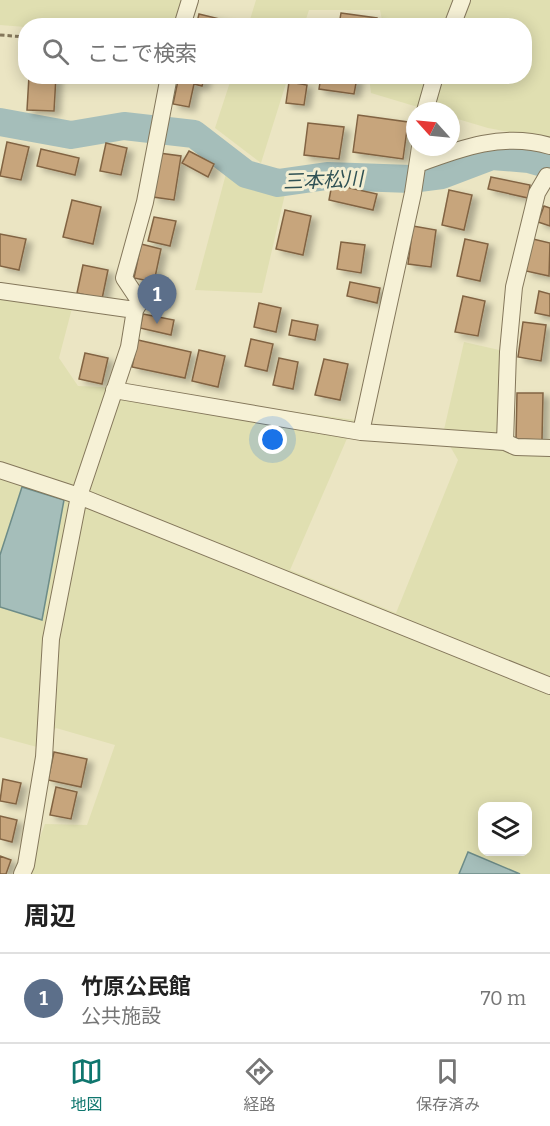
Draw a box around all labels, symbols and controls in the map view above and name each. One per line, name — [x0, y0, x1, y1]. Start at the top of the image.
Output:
search box — [18, 18, 532, 84]
icon: search — [39, 35, 72, 68]
text: ここで検索 — [87, 40, 197, 67]
north arrow — [406, 102, 460, 156]
water label: 三本松川 — [283, 167, 365, 193]
pin: 1 — [138, 274, 176, 324]
your location — [258, 425, 287, 454]
map controls — [478, 802, 532, 856]
button: layers — [478, 802, 532, 856]
text: 周辺 — [24, 901, 76, 932]
text: 竹原公民館 — [81, 973, 191, 1000]
text: 1 — [39, 986, 48, 1010]
text: 70 m — [480, 986, 526, 1010]
text: 公共施設 — [81, 1004, 161, 1028]
tab: 地図 — [70, 1055, 103, 1115]
tab: 経路 — [243, 1055, 276, 1115]
tab: 保存済み — [416, 1055, 480, 1115]

